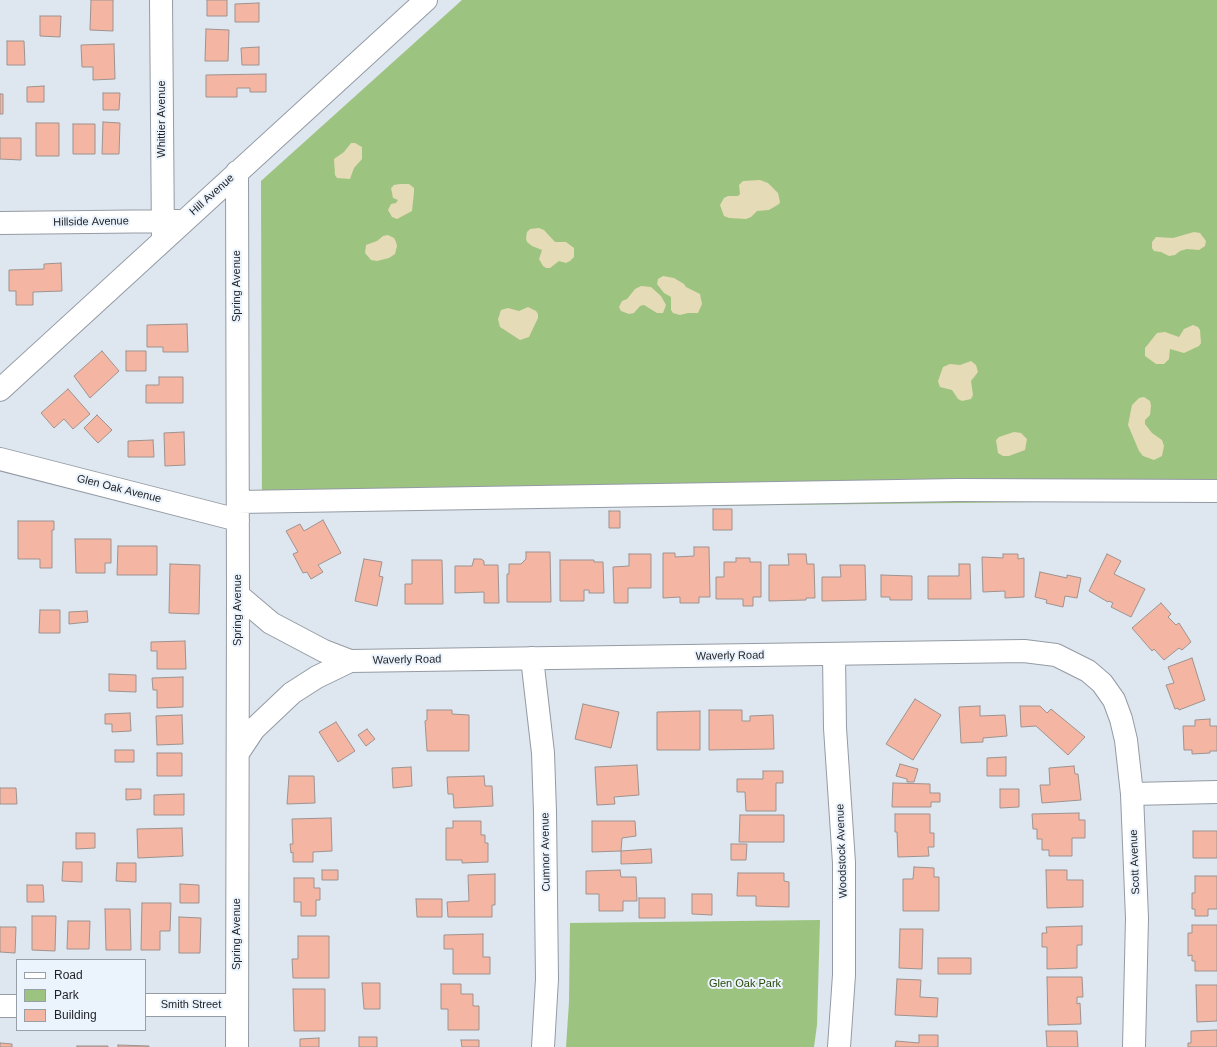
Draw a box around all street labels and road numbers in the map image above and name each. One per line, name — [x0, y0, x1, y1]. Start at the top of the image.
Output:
street label: Whittier Avenue — [155, 80, 169, 158]
street label: Hill Avenue — [187, 172, 237, 218]
street label: Hillside Avenue — [53, 215, 129, 229]
street label: Spring Avenue — [230, 250, 244, 322]
street label: Glen Oak Avenue — [75, 472, 163, 506]
street label: Spring Avenue — [231, 574, 245, 646]
street label: Waverly Road — [696, 649, 764, 663]
street label: Waverly Road — [373, 653, 441, 667]
street label: Woodstock Avenue — [834, 804, 850, 898]
street label: Cumnor Avenue — [539, 812, 553, 892]
street label: Scott Avenue — [1127, 829, 1143, 895]
street label: Spring Avenue — [230, 898, 244, 970]
street label: Smith Street — [161, 998, 221, 1012]

